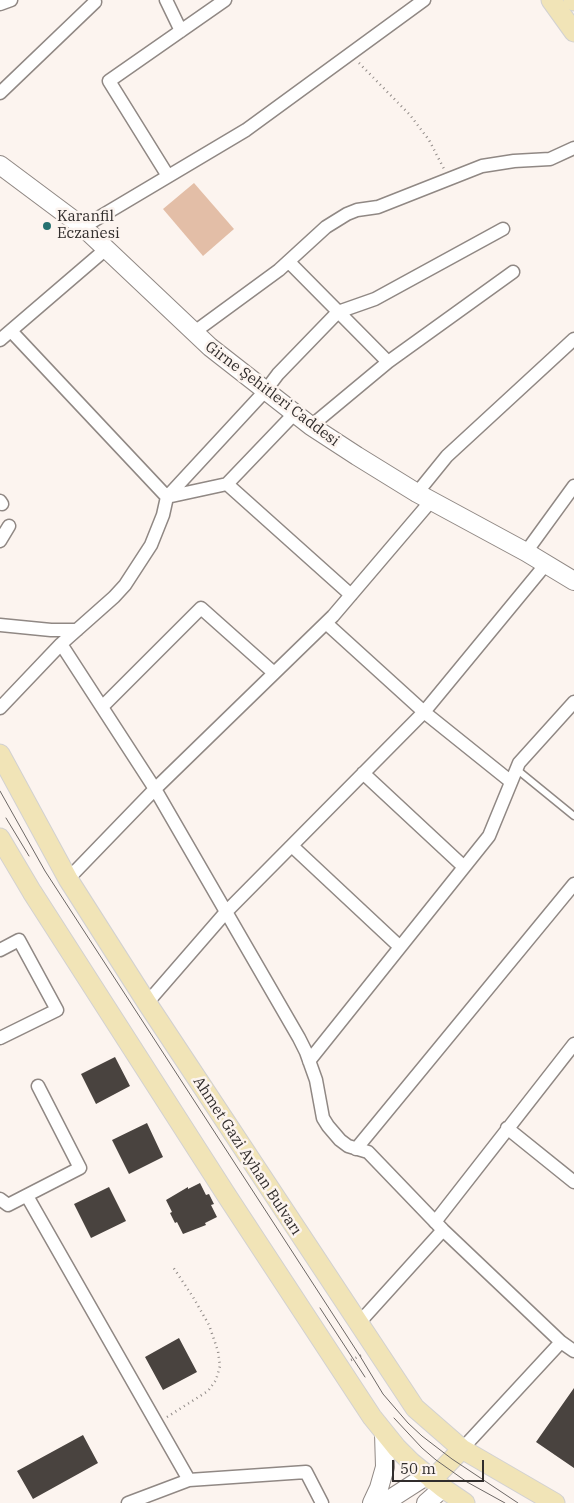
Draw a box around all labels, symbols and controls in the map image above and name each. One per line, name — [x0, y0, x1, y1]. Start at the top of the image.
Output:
place label: Karanfil Eczanesi — [57, 208, 120, 243]
marker: Karanfil Eczanesi — [41, 220, 53, 232]
street label: Girne Şehitleri Caddesi — [201, 338, 343, 450]
street label: Ahmet Gazi Ayhan Bulvarı — [189, 1073, 305, 1239]
scale bar — [394, 1450, 486, 1482]
text: 50 m — [400, 1459, 436, 1478]

